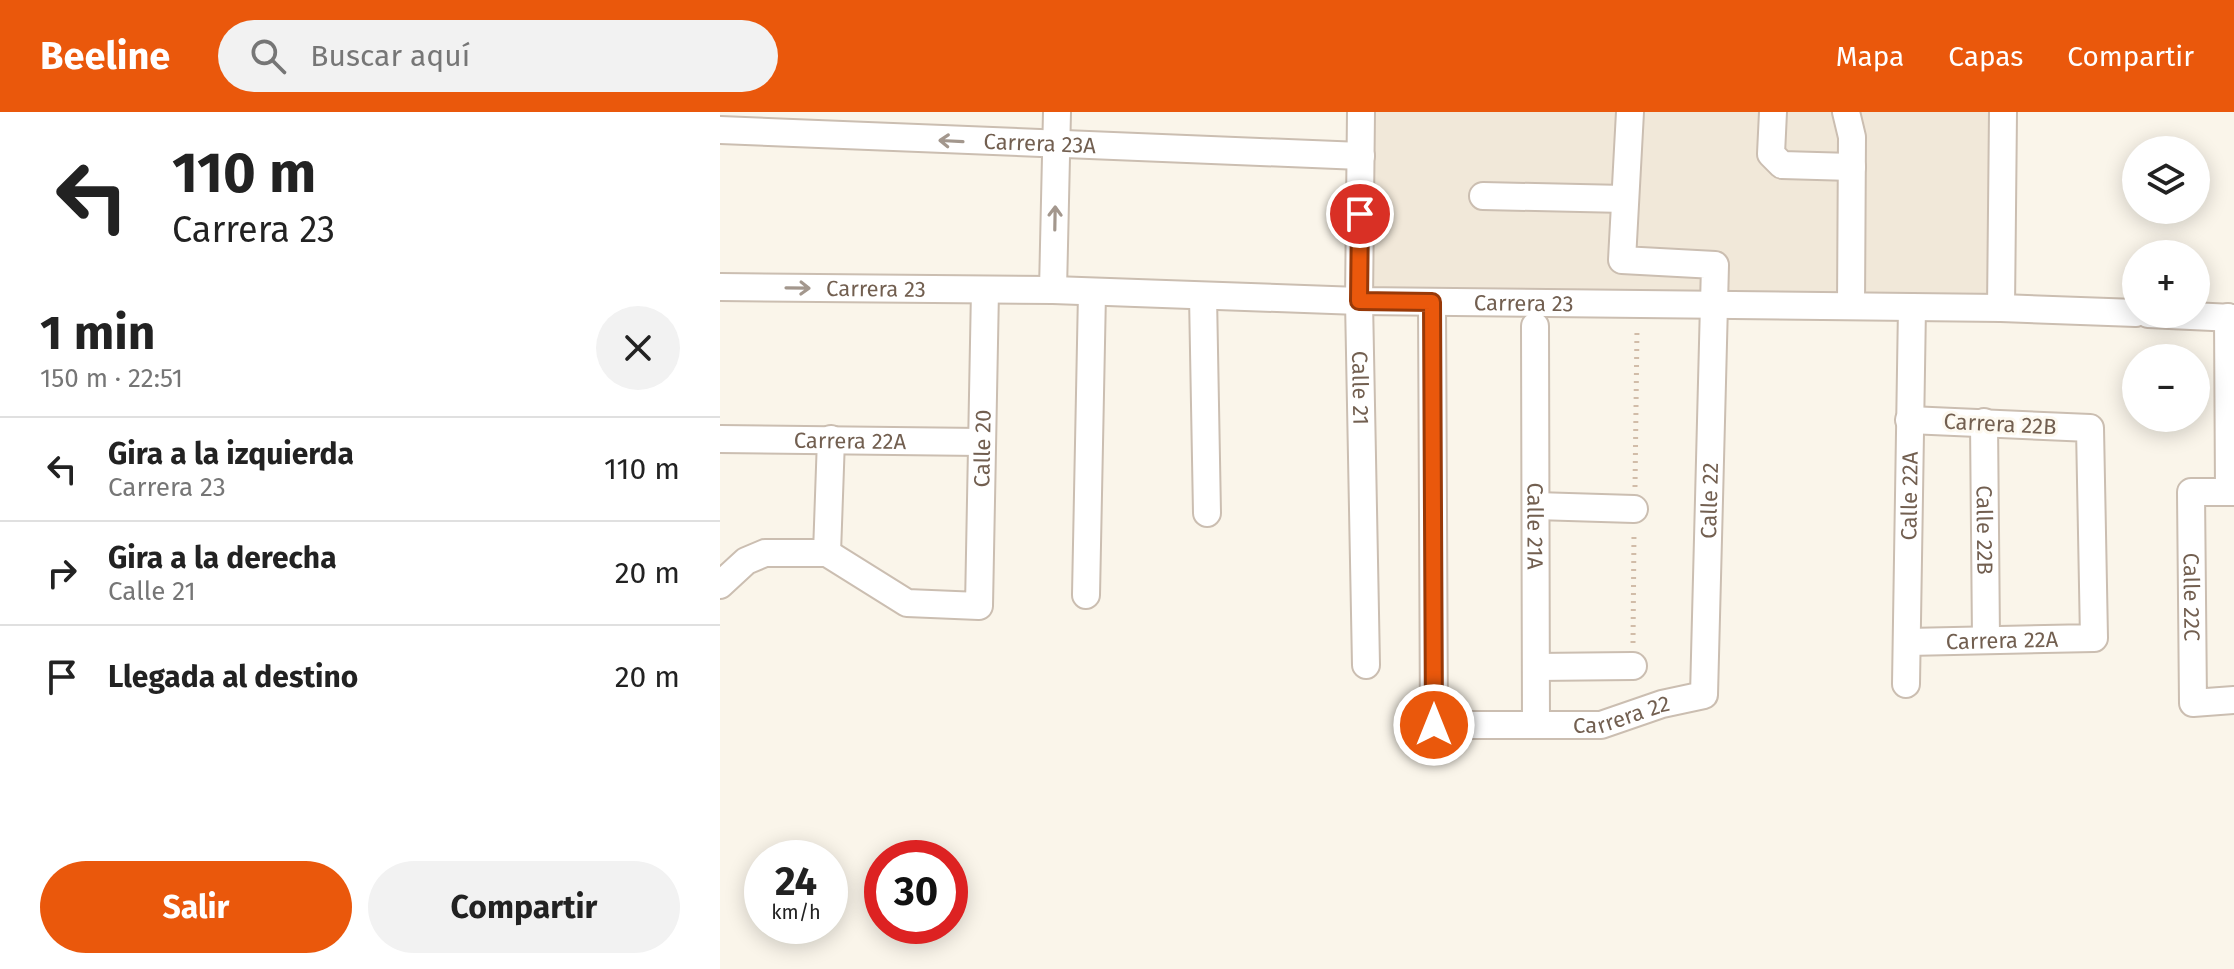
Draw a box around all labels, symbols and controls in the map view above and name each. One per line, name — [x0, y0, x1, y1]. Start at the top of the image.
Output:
search box — [218, 20, 778, 92]
text: Beeline — [40, 33, 170, 79]
icon: search — [246, 34, 290, 78]
text: Buscar aquí — [310, 38, 470, 74]
text: Mapa — [1836, 40, 1904, 73]
text: Capas — [1948, 40, 2023, 73]
text: Compartir — [2067, 40, 2194, 73]
street label: Carrera 23A — [983, 127, 1097, 159]
one-way arrow — [938, 133, 964, 148]
map controls — [2122, 136, 2210, 432]
button: layers — [2122, 136, 2210, 224]
text: 110 m — [172, 140, 316, 207]
icon: left — [40, 144, 144, 248]
pin — [1326, 180, 1394, 248]
icon: arrive — [1338, 192, 1382, 236]
one-way arrow — [1047, 205, 1062, 232]
text: Carrera 23 — [172, 208, 335, 252]
button: + — [2122, 240, 2210, 328]
street label: Carrera 23 — [826, 274, 926, 302]
one-way arrow — [784, 280, 811, 296]
street label: Carrera 23 — [1474, 289, 1574, 317]
text: 1 min — [40, 304, 155, 362]
button: close — [596, 306, 680, 390]
button: − — [2122, 344, 2210, 432]
street label: Calle 21 — [1346, 351, 1375, 425]
text: 150 m · 22:51 — [40, 363, 183, 394]
street label: Carrera 22B — [1943, 408, 2057, 440]
street label: Calle 20 — [968, 409, 996, 488]
street label: Carrera 22A — [794, 426, 907, 455]
text: Gira a la izquierda — [108, 436, 354, 472]
icon: left — [40, 447, 84, 491]
text: 110 m — [604, 451, 680, 487]
street label: Calle 22A — [1895, 451, 1923, 541]
street label: Calle 22 — [1695, 462, 1723, 539]
text: Carrera 23 — [108, 472, 226, 503]
street label: Calle 21A — [1522, 482, 1549, 570]
street label: Calle 22B — [1971, 485, 1999, 575]
text: Gira a la derecha — [108, 540, 337, 576]
icon: right — [40, 551, 84, 595]
street label: Calle 22C — [2178, 553, 2206, 641]
text: 20 m — [615, 555, 680, 591]
text: Calle 21 — [108, 576, 196, 607]
street label: Carrera 22A — [1946, 625, 2059, 655]
icon: arrive — [40, 655, 84, 699]
text: Llegada al destino — [108, 659, 358, 695]
text: 20 m — [615, 659, 680, 695]
position arrow — [1392, 683, 1476, 767]
street label: Carrera 22 — [1573, 689, 1672, 739]
speed limit sign: 30 — [864, 840, 968, 944]
text: 24 — [775, 858, 817, 906]
button: Salir — [40, 861, 352, 953]
button: Compartir — [368, 861, 680, 953]
text: km/h — [771, 900, 821, 924]

